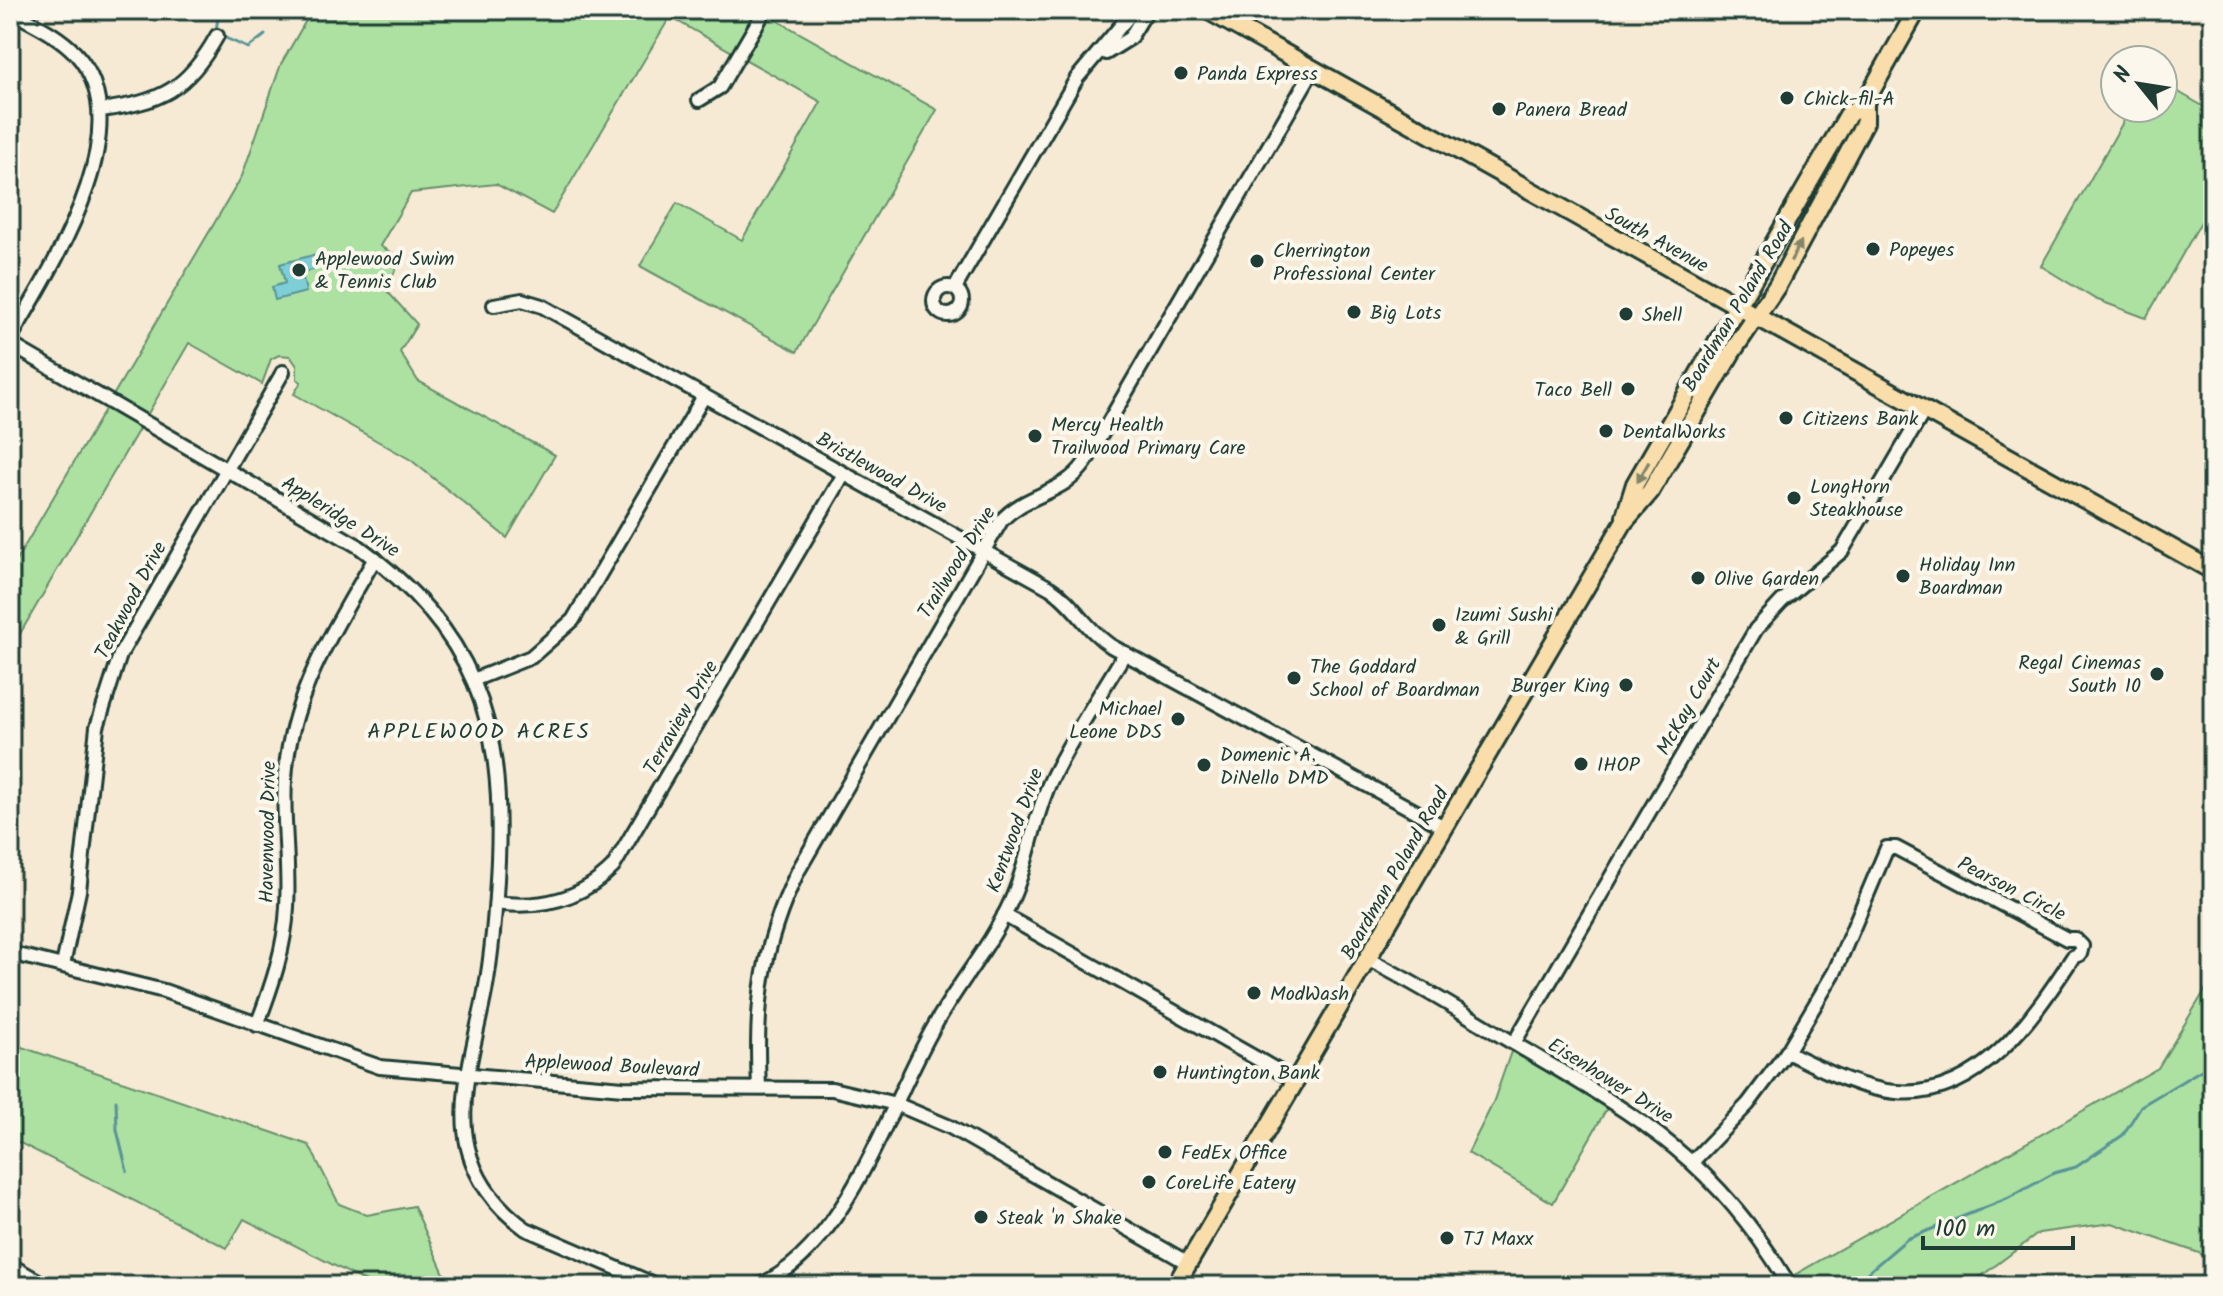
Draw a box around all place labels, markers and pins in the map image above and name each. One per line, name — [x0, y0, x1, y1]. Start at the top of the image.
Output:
place label: Panda Express — [1197, 59, 1318, 91]
marker: Panda Express — [1172, 64, 1190, 82]
place label: Chick-fil-A — [1803, 84, 1895, 116]
marker: Chick-fil-A — [1778, 89, 1796, 107]
place label: Panera Bread — [1515, 95, 1628, 127]
marker: Panera Bread — [1490, 100, 1508, 118]
place label: Popeyes — [1889, 235, 1955, 267]
place label: Cherrington Professional Center — [1273, 236, 1436, 291]
marker: Popeyes — [1864, 240, 1882, 258]
place label: Applewood Swim & Tennis Club — [315, 244, 455, 299]
marker: Cherrington Professional Center — [1248, 252, 1266, 270]
marker: Applewood Swim & Tennis Club — [290, 261, 308, 279]
place label: Big Lots — [1370, 298, 1442, 330]
place label: Shell — [1642, 300, 1682, 332]
marker: Big Lots — [1345, 303, 1363, 321]
marker: Shell — [1617, 305, 1635, 323]
place label: Taco Bell — [1534, 375, 1612, 407]
marker: Taco Bell — [1619, 380, 1637, 398]
place label: Citizens Bank — [1802, 404, 1919, 436]
marker: Citizens Bank — [1777, 409, 1795, 427]
place label: Mercy Health Trailwood Primary Care — [1051, 410, 1245, 465]
place label: DentalWorks — [1622, 417, 1726, 449]
marker: DentalWorks — [1597, 422, 1615, 440]
marker: Mercy Health Trailwood Primary Care — [1026, 427, 1044, 445]
place label: LongHorn Steakhouse — [1810, 472, 1903, 527]
marker: LongHorn Steakhouse — [1785, 489, 1803, 507]
place label: Holiday Inn Boardman — [1919, 550, 2015, 605]
place label: Olive Garden — [1714, 564, 1819, 596]
marker: Holiday Inn Boardman — [1894, 567, 1912, 585]
marker: Olive Garden — [1689, 569, 1707, 587]
place label: Izumi Sushi & Grill — [1455, 600, 1554, 655]
marker: Izumi Sushi & Grill — [1430, 616, 1448, 634]
place label: Regal Cinemas South 10 — [2018, 648, 2141, 703]
place label: The Goddard School of Boardman — [1310, 652, 1480, 707]
marker: Regal Cinemas South 10 — [2148, 665, 2166, 683]
marker: The Goddard School of Boardman — [1285, 669, 1303, 687]
place label: Burger King — [1511, 671, 1610, 703]
marker: Burger King — [1617, 676, 1635, 694]
place label: Michael Leone DDS — [1069, 694, 1162, 749]
marker: Michael Leone DDS — [1169, 710, 1187, 728]
place label: Domenic A. DiNello DMD — [1220, 740, 1329, 795]
place label: IHOP — [1597, 750, 1641, 782]
marker: IHOP — [1572, 755, 1590, 773]
marker: Domenic A. DiNello DMD — [1195, 756, 1213, 774]
place label: ModWash — [1270, 979, 1349, 1011]
marker: ModWash — [1245, 984, 1263, 1002]
place label: Huntington Bank — [1176, 1058, 1321, 1090]
marker: Huntington Bank — [1151, 1063, 1169, 1081]
place label: FedEx Office — [1181, 1138, 1287, 1170]
marker: FedEx Office — [1156, 1143, 1174, 1161]
place label: CoreLife Eatery — [1165, 1168, 1296, 1200]
marker: CoreLife Eatery — [1140, 1173, 1158, 1191]
place label: Steak 'n Shake — [997, 1203, 1122, 1235]
marker: Steak 'n Shake — [972, 1208, 990, 1226]
place label: TJ Maxx — [1463, 1224, 1534, 1256]
marker: TJ Maxx — [1438, 1229, 1456, 1247]

